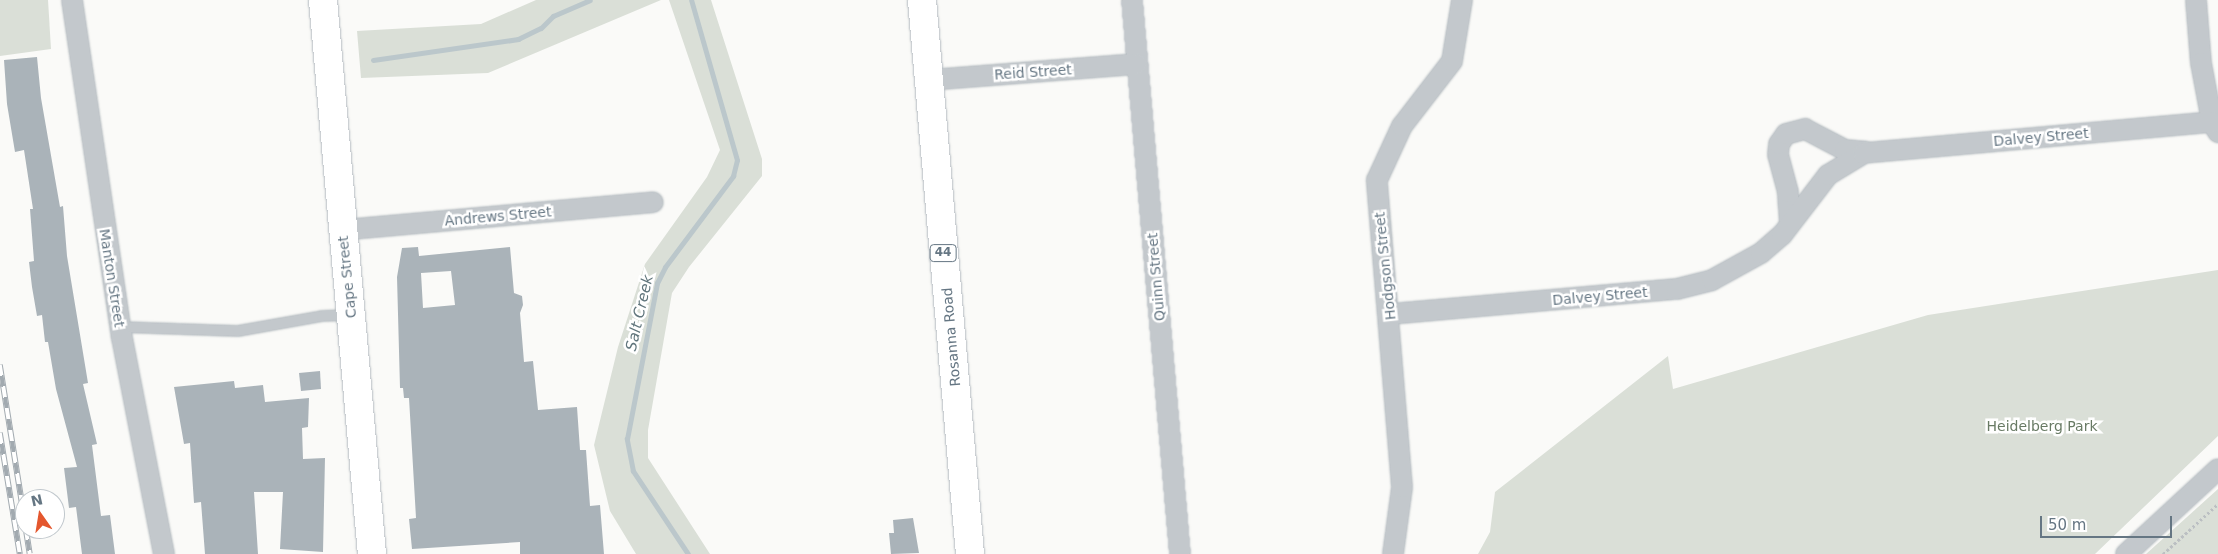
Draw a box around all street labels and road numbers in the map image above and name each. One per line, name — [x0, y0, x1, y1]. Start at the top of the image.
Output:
street label: Reid Street — [994, 61, 1072, 83]
street label: Dalvey Street — [1993, 124, 2089, 150]
street label: Andrews Street — [444, 203, 552, 229]
street label: Hodgson Street — [1371, 211, 1399, 321]
street label: Manton Street — [96, 228, 128, 328]
street label: Quinn Street — [1144, 232, 1168, 322]
street label: Cape Street — [334, 235, 360, 319]
road number: 44 — [929, 244, 957, 262]
street label: Dalvey Street — [1552, 283, 1648, 309]
street label: Rosanna Road — [938, 287, 964, 387]

